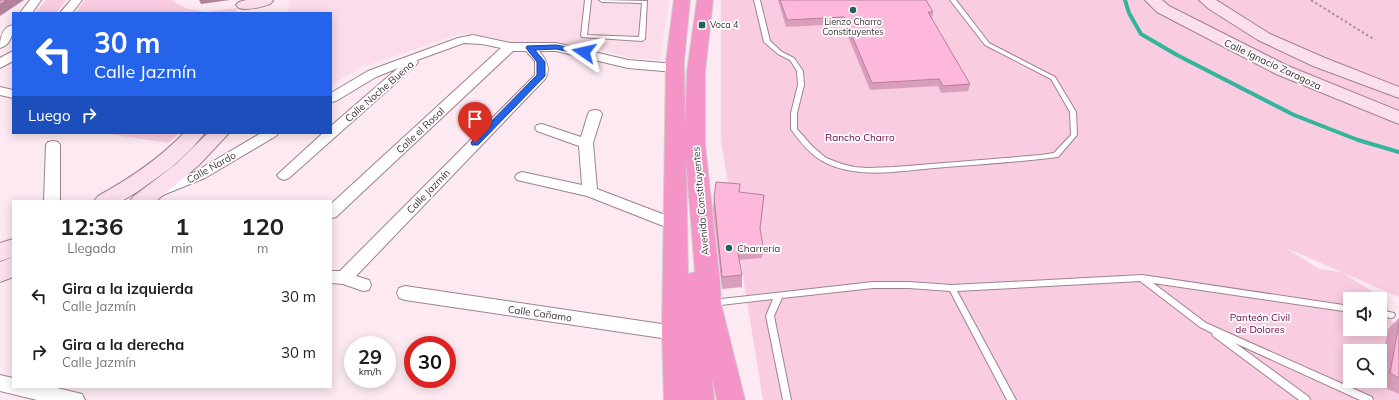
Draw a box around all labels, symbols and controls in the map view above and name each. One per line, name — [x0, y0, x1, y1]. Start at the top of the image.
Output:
marker: Lienzo Charro Constituyentes — [848, 5, 858, 15]
place label: Lienzo Charro Constituyentes — [822, 16, 884, 38]
place label: Voca 4 — [710, 19, 739, 30]
marker: Voca 4 — [697, 20, 707, 30]
text: 30 m — [94, 25, 160, 60]
icon: left — [28, 28, 80, 80]
position arrow — [563, 31, 605, 73]
street label: Calle Ignacio Zaragoza — [1222, 36, 1324, 93]
street label: Calle Noche Buena — [342, 58, 417, 125]
text: Calle Jazmín — [94, 60, 197, 83]
pin — [458, 102, 492, 143]
icon: right — [78, 104, 100, 126]
street label: Calle el Rosal — [393, 105, 447, 156]
text: Luego — [28, 106, 70, 125]
icon: arrive — [464, 108, 486, 130]
park label: Rancho Charro — [825, 131, 895, 144]
street label: Avenida Constituyentes — [689, 146, 712, 256]
street label: Calle Nardo — [184, 148, 238, 186]
street label: Calle Jazmín — [404, 166, 453, 216]
text: 12:36 — [60, 211, 123, 241]
text: 1 — [175, 211, 189, 241]
text: 120 — [241, 211, 284, 241]
text: Llegada — [67, 240, 116, 256]
text: min — [171, 240, 193, 256]
text: m — [257, 240, 268, 256]
place label: Charrería — [737, 242, 780, 255]
marker: Charrería — [724, 243, 734, 253]
text: Gira a la izquierda — [62, 279, 193, 298]
icon: left — [28, 285, 50, 307]
text: 30 m — [281, 287, 316, 306]
map controls — [1343, 292, 1387, 388]
button: sound — [1343, 292, 1387, 336]
text: Calle Jazmín — [62, 298, 136, 314]
street label: Calle Cañamo — [507, 303, 573, 324]
park label: Panteón Civil de Dolores — [1230, 311, 1290, 336]
text: Gira a la derecha — [62, 335, 184, 354]
speed limit sign: 30 — [404, 336, 456, 388]
icon: right — [28, 341, 50, 363]
text: 30 m — [281, 343, 316, 362]
text: 29 — [358, 344, 382, 369]
button: search — [1343, 344, 1387, 388]
text: Calle Jazmín — [62, 354, 136, 370]
text: km/h — [359, 365, 381, 378]

